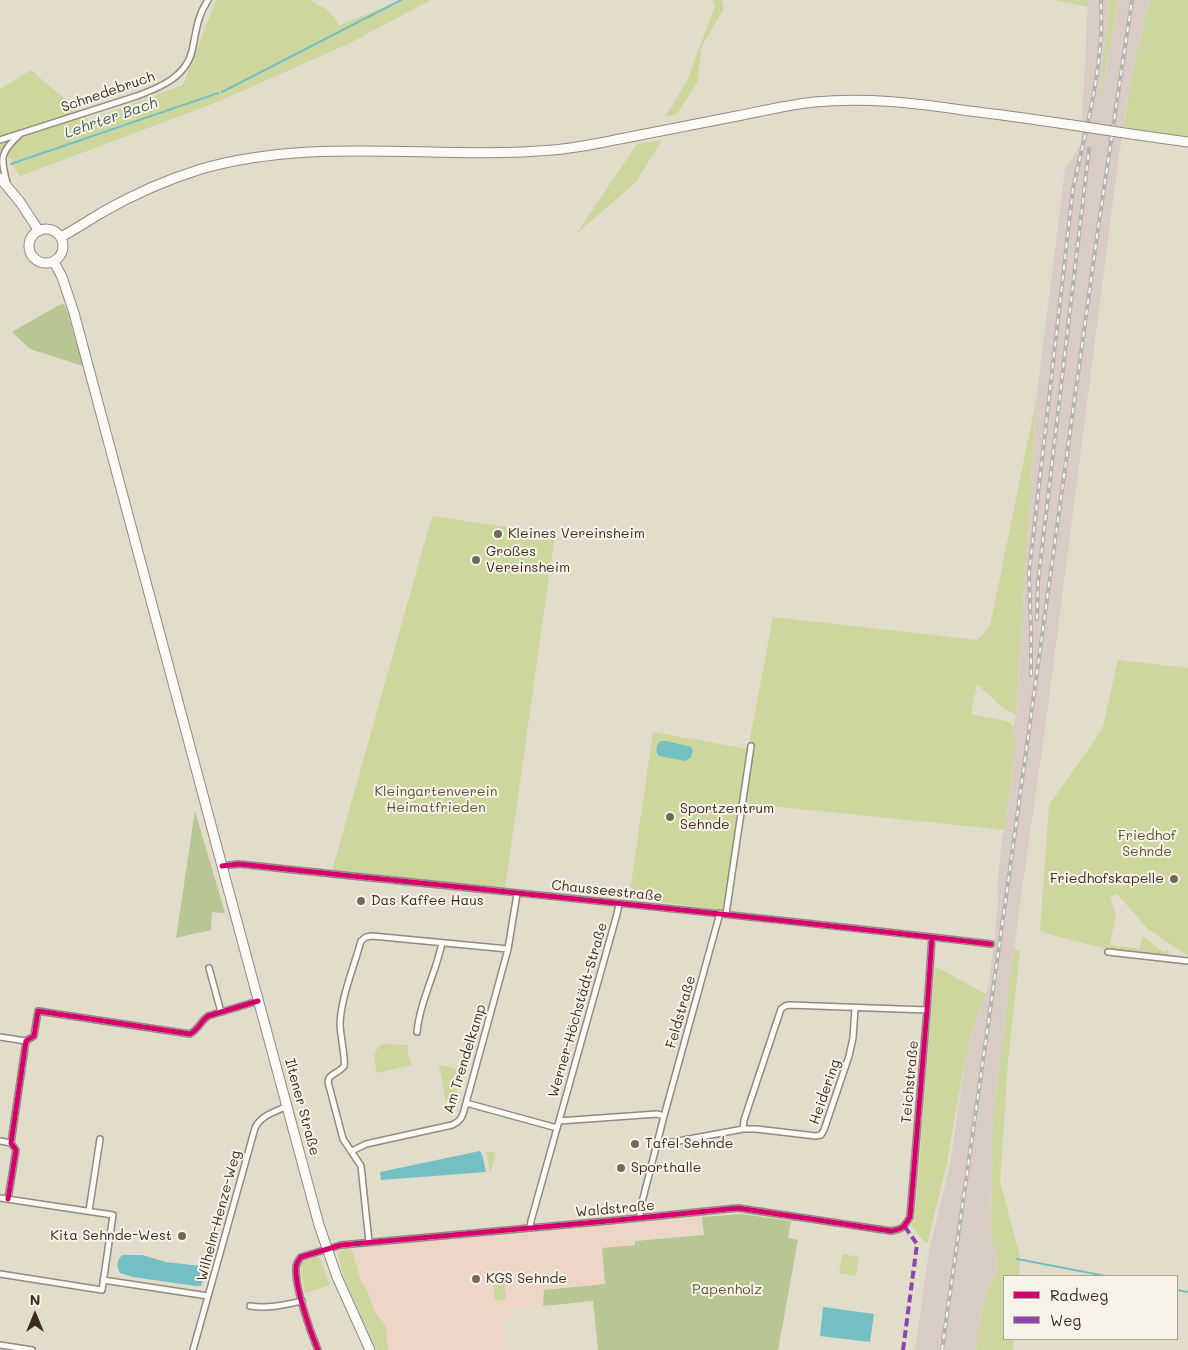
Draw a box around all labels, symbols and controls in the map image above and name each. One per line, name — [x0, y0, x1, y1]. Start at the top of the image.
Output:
street label: Schnedebruch — [59, 68, 157, 116]
water label: Lehrter Bach — [62, 94, 160, 142]
place label: Kleines Vereinsheim — [508, 526, 645, 542]
marker: Kleines Vereinsheim — [492, 528, 504, 540]
place label: Großes Vereinsheim — [486, 544, 570, 576]
marker: Großes Vereinsheim — [470, 554, 482, 566]
park label: Kleingartenverein Heimatfrieden — [375, 784, 497, 816]
place label: Sportzentrum Sehnde — [680, 801, 774, 834]
marker: Sportzentrum Sehnde — [664, 811, 676, 823]
park label: Friedhof Sehnde — [1118, 828, 1176, 860]
place label: Friedhofskapelle — [1050, 871, 1164, 887]
marker: Friedhofskapelle — [1168, 873, 1180, 885]
street label: Chausseestraße — [551, 877, 663, 905]
place label: Das Kaffee Haus — [371, 893, 484, 909]
marker: Das Kaffee Haus — [355, 895, 367, 907]
street label: Werner-Höchstädt-Straße — [545, 920, 611, 1100]
street label: Feldstraße — [663, 974, 699, 1050]
street label: Am Trendelkamp — [440, 1002, 490, 1116]
street label: Teichstraße — [898, 1040, 922, 1124]
street label: Iltener Straße — [281, 1057, 323, 1157]
street label: Heidering — [806, 1057, 844, 1127]
place label: Tafel Sehnde — [645, 1136, 733, 1152]
marker: Tafel Sehnde — [629, 1138, 641, 1150]
street label: Wilhelm-Henze-Weg — [193, 1149, 245, 1283]
place label: Sporthalle — [631, 1160, 701, 1176]
marker: Sporthalle — [615, 1162, 627, 1174]
street label: Waldstraße — [575, 1197, 655, 1221]
place label: Kita Sehnde-West — [50, 1228, 172, 1244]
marker: Kita Sehnde-West — [176, 1230, 188, 1242]
place label: KGS Sehnde — [486, 1271, 567, 1287]
marker: KGS Sehnde — [470, 1273, 482, 1285]
legend — [1003, 1275, 1178, 1340]
park label: Papenholz — [692, 1282, 762, 1298]
text: Radweg — [1050, 1285, 1108, 1305]
north arrow — [10, 1290, 60, 1340]
text: N — [30, 1290, 40, 1309]
text: Weg — [1050, 1310, 1081, 1330]

